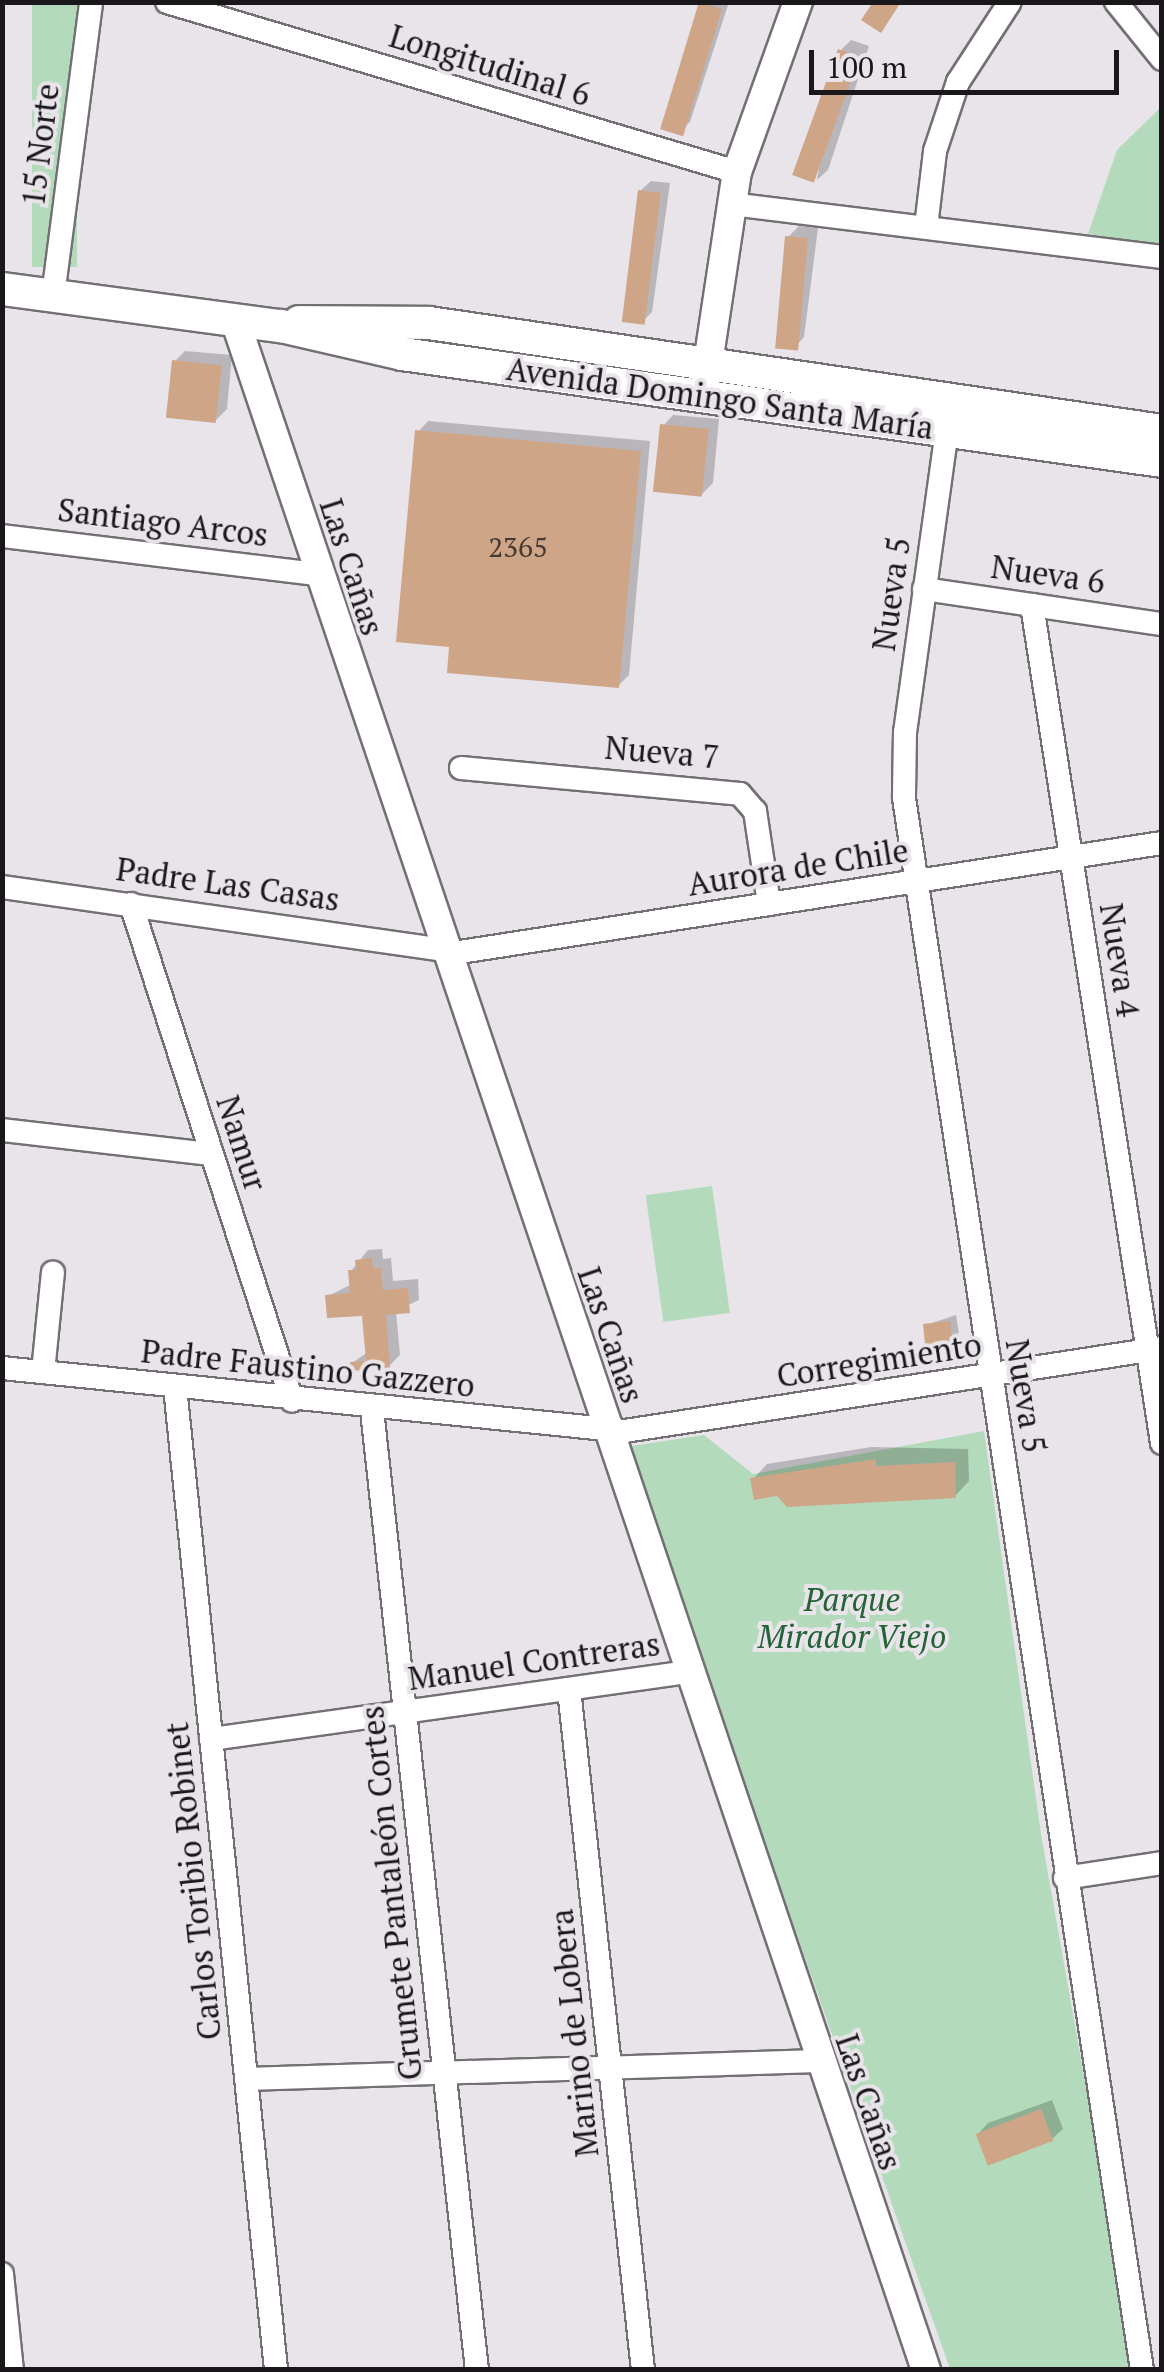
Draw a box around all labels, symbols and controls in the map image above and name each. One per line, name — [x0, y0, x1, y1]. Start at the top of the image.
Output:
street label: Longitudinal 6 — [385, 16, 595, 114]
scale bar — [814, 30, 1124, 92]
text: 100 m — [826, 47, 907, 87]
street label: 15 Norte — [13, 81, 67, 209]
street label: Avenida Domingo Santa María — [504, 349, 936, 447]
street label: Santiago Arcos — [55, 490, 271, 554]
street label: Las Cañas — [312, 494, 392, 640]
house number: 2365 — [488, 530, 548, 564]
street label: Nueva 5 — [864, 535, 918, 653]
street label: Nueva 6 — [989, 547, 1107, 601]
street label: Nueva 7 — [603, 728, 721, 776]
street label: Aurora de Chile — [685, 831, 911, 903]
street label: Padre Las Casas — [114, 849, 342, 919]
street label: Nueva 4 — [1092, 900, 1148, 1020]
street label: Namur — [209, 1091, 275, 1195]
street label: Las Cañas — [570, 1262, 652, 1408]
street label: Corregimiento — [774, 1325, 984, 1395]
street label: Padre Faustino Gazzero — [139, 1331, 477, 1405]
street label: Nueva 5 — [998, 1336, 1054, 1456]
park label: Parque Mirador Viejo — [757, 1581, 947, 1656]
street label: Manuel Contreras — [406, 1624, 662, 1698]
street label: Grumete Pantaleón Cortes — [352, 1704, 430, 2082]
street label: Carlos Toribio Robinet — [157, 1720, 229, 2042]
street label: Marino de Lobera — [542, 1907, 606, 2159]
street label: Las Cañas — [828, 2029, 910, 2175]

